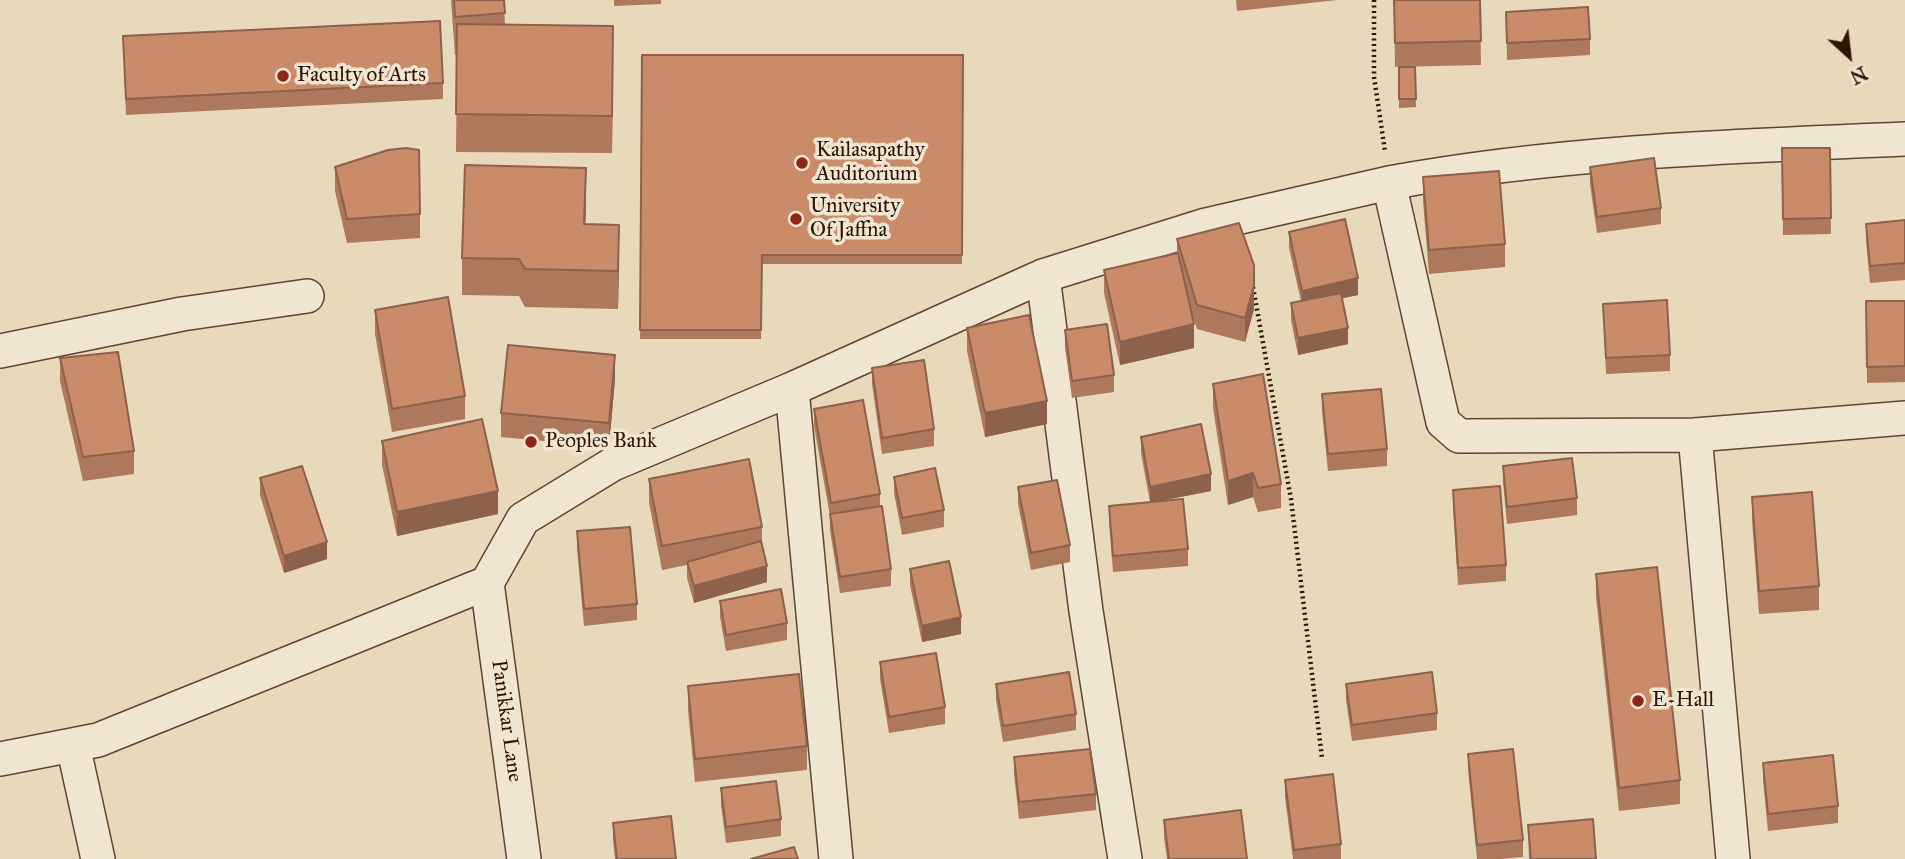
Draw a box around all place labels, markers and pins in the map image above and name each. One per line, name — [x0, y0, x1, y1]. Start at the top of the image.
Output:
place label: Faculty of Arts — [297, 63, 426, 89]
marker: Faculty of Arts — [275, 68, 291, 84]
place label: Kailasapathy Auditorium — [816, 138, 925, 188]
marker: Kailasapathy Auditorium — [794, 155, 810, 171]
place label: University Of Jaffna — [810, 194, 900, 244]
marker: University Of Jaffna — [788, 211, 804, 227]
place label: Peoples Bank — [545, 429, 657, 455]
marker: Peoples Bank — [523, 434, 539, 450]
place label: E-Hall — [1652, 688, 1714, 714]
marker: E-Hall — [1630, 693, 1646, 709]

